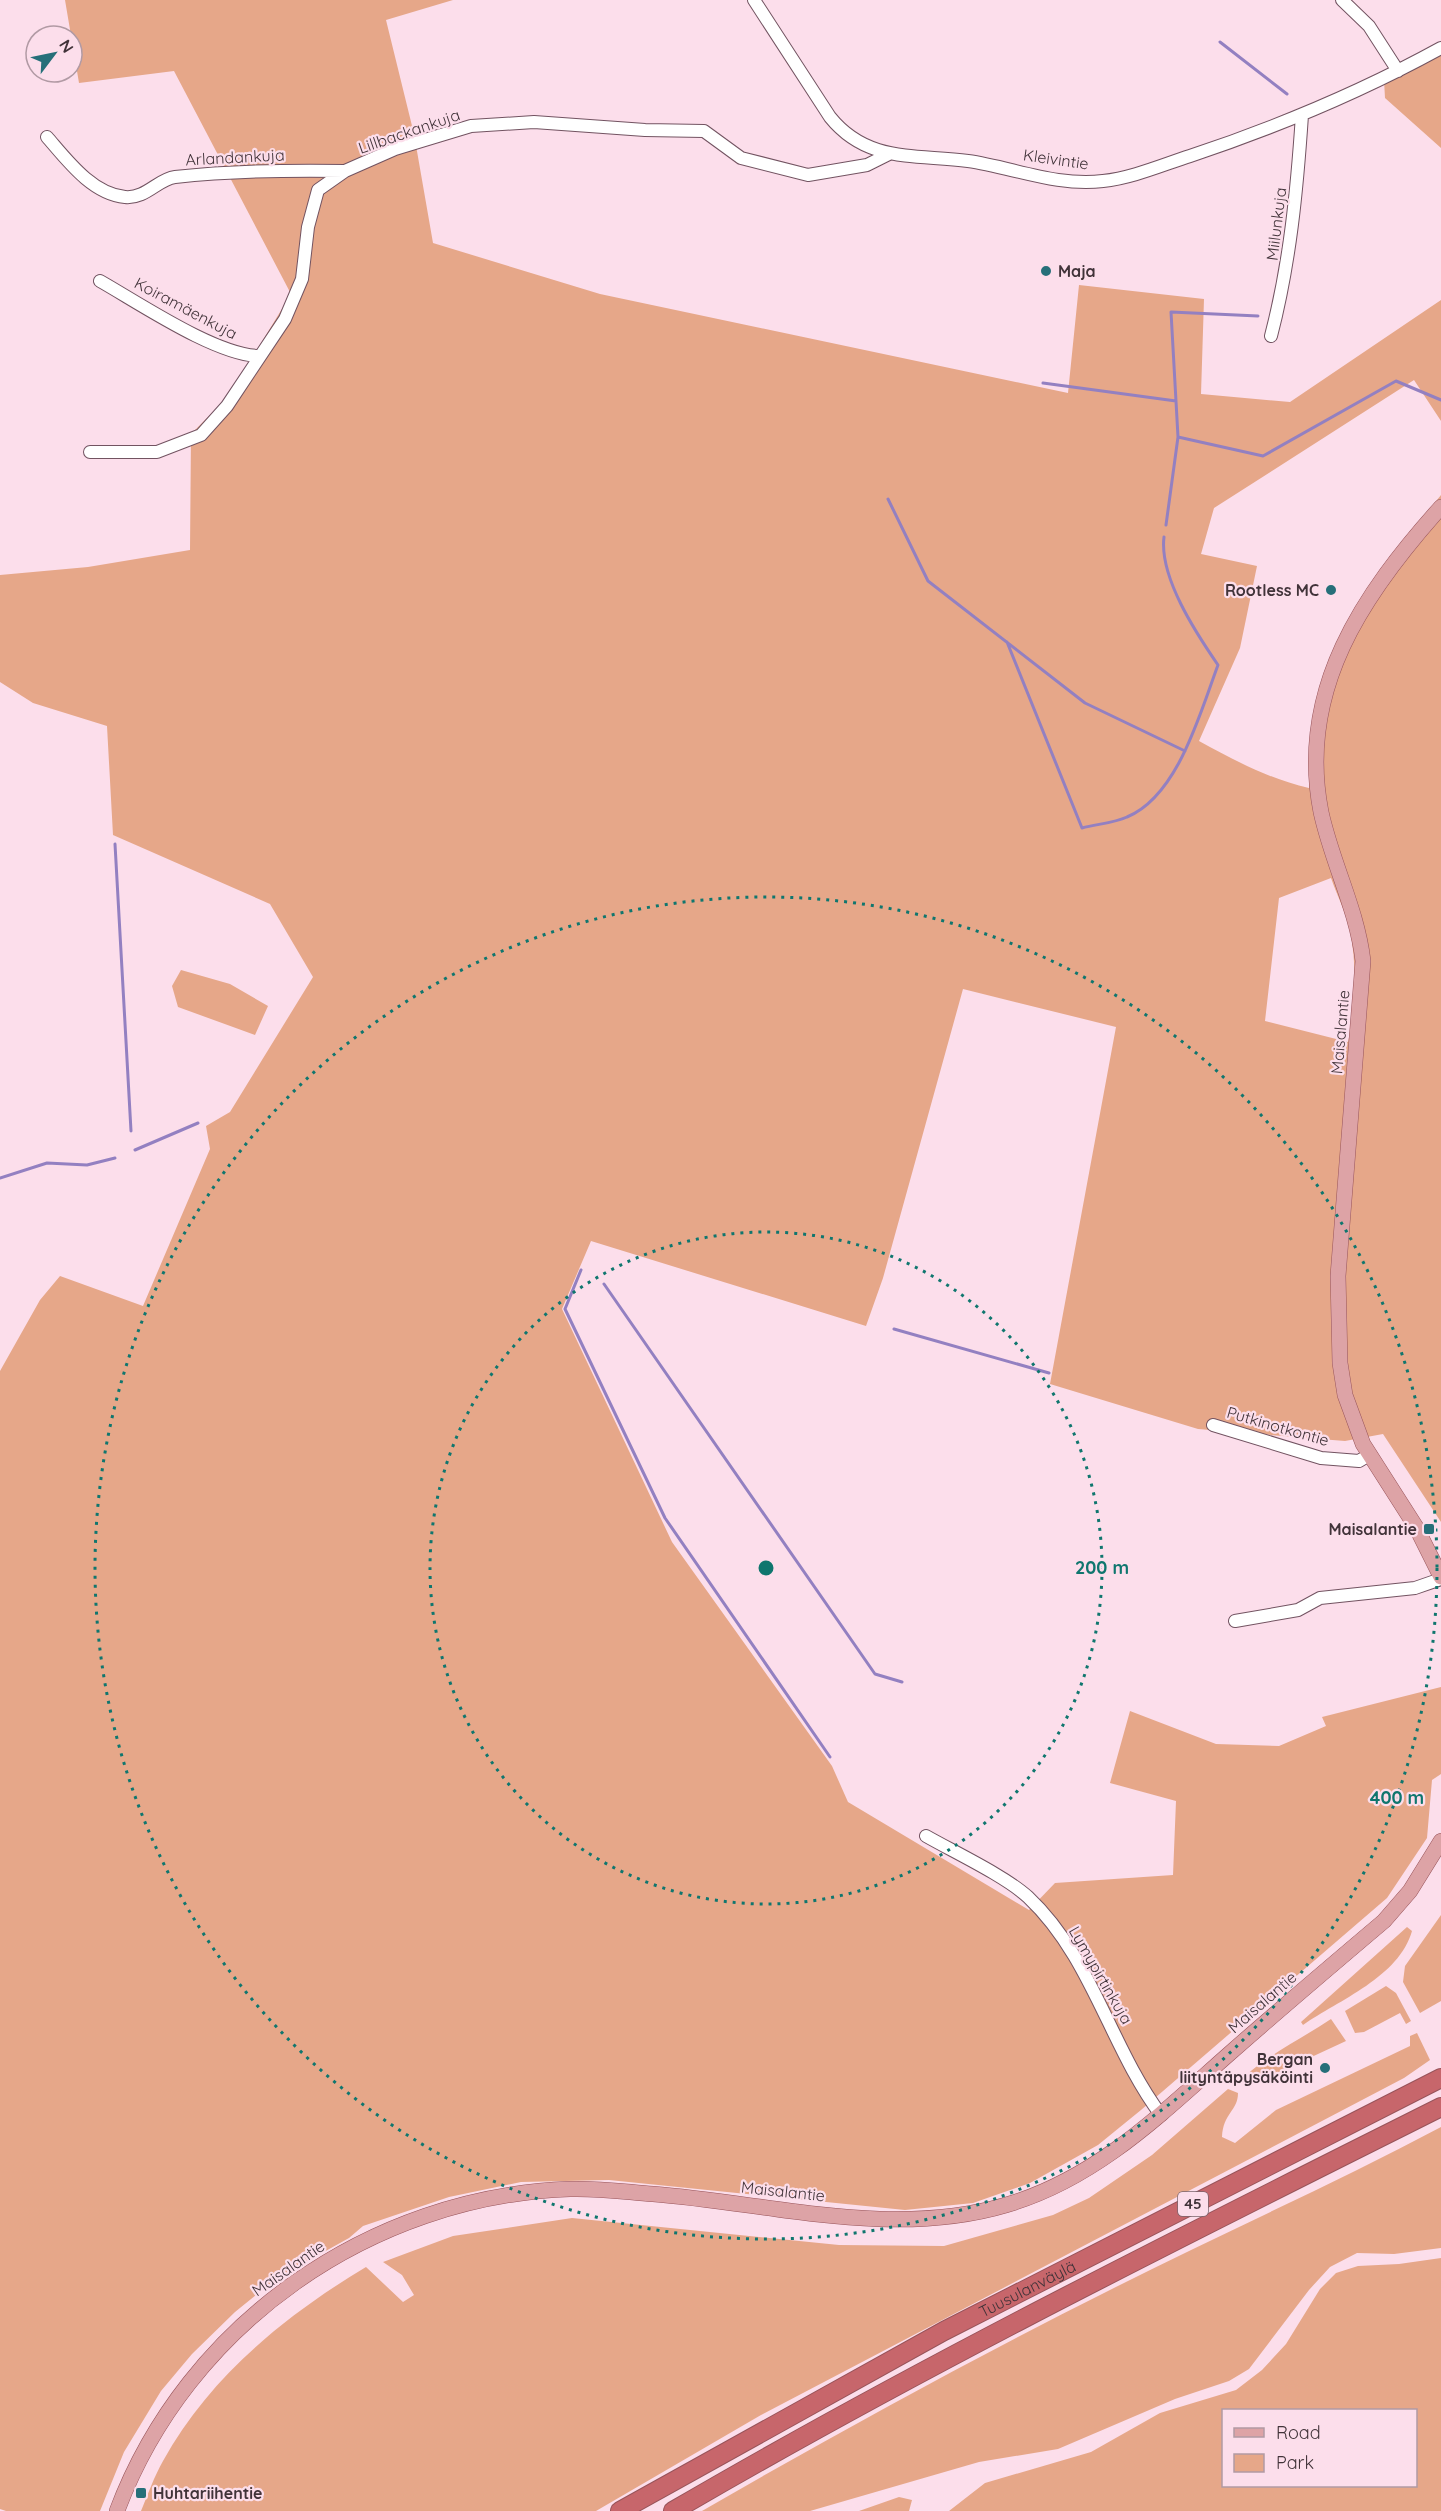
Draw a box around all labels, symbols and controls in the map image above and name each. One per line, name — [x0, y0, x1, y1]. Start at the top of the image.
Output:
north arrow — [24, 24, 84, 84]
text: N — [55, 36, 78, 56]
street label: Lillbackankuja — [356, 104, 462, 158]
street label: Arlandankuja — [185, 144, 285, 170]
street label: Kleivintie — [1022, 145, 1090, 173]
street label: Miilunkuja — [1262, 186, 1290, 262]
place label: Maja — [1058, 261, 1096, 281]
marker: Maja — [1039, 264, 1053, 278]
street label: Koiramäenkuja — [131, 273, 241, 343]
place label: Rootless MC — [1225, 580, 1319, 600]
marker: Rootless MC — [1324, 583, 1338, 597]
street label: Maisalantie — [1326, 989, 1354, 1075]
street label: Putkinotkontie — [1225, 1402, 1331, 1450]
place label: Maisalantie — [1329, 1519, 1417, 1539]
marker: Maisalantie — [1422, 1522, 1436, 1536]
text: 200 m — [1075, 1556, 1129, 1579]
centre of rings — [756, 1558, 776, 1578]
text: 400 m — [1370, 1786, 1424, 1809]
street label: Lymypirtinkuja — [1065, 1922, 1137, 2028]
street label: Maisalantie — [1224, 1967, 1300, 2037]
place label: Bergan liityntäpysäköinti — [1179, 2049, 1313, 2087]
marker: Bergan liityntäpysäköinti — [1318, 2061, 1332, 2075]
street label: Maisalantie — [740, 2177, 826, 2205]
road number: 45 — [1178, 2192, 1208, 2216]
street label: Maisalantie — [248, 2236, 328, 2300]
street label: Tuusulanväylä — [976, 2256, 1079, 2322]
legend — [1222, 2409, 1417, 2487]
text: Road — [1276, 2421, 1321, 2444]
text: Park — [1276, 2451, 1314, 2474]
place label: Huhtariihentie — [153, 2483, 262, 2503]
marker: Huhtariihentie — [134, 2486, 148, 2500]

